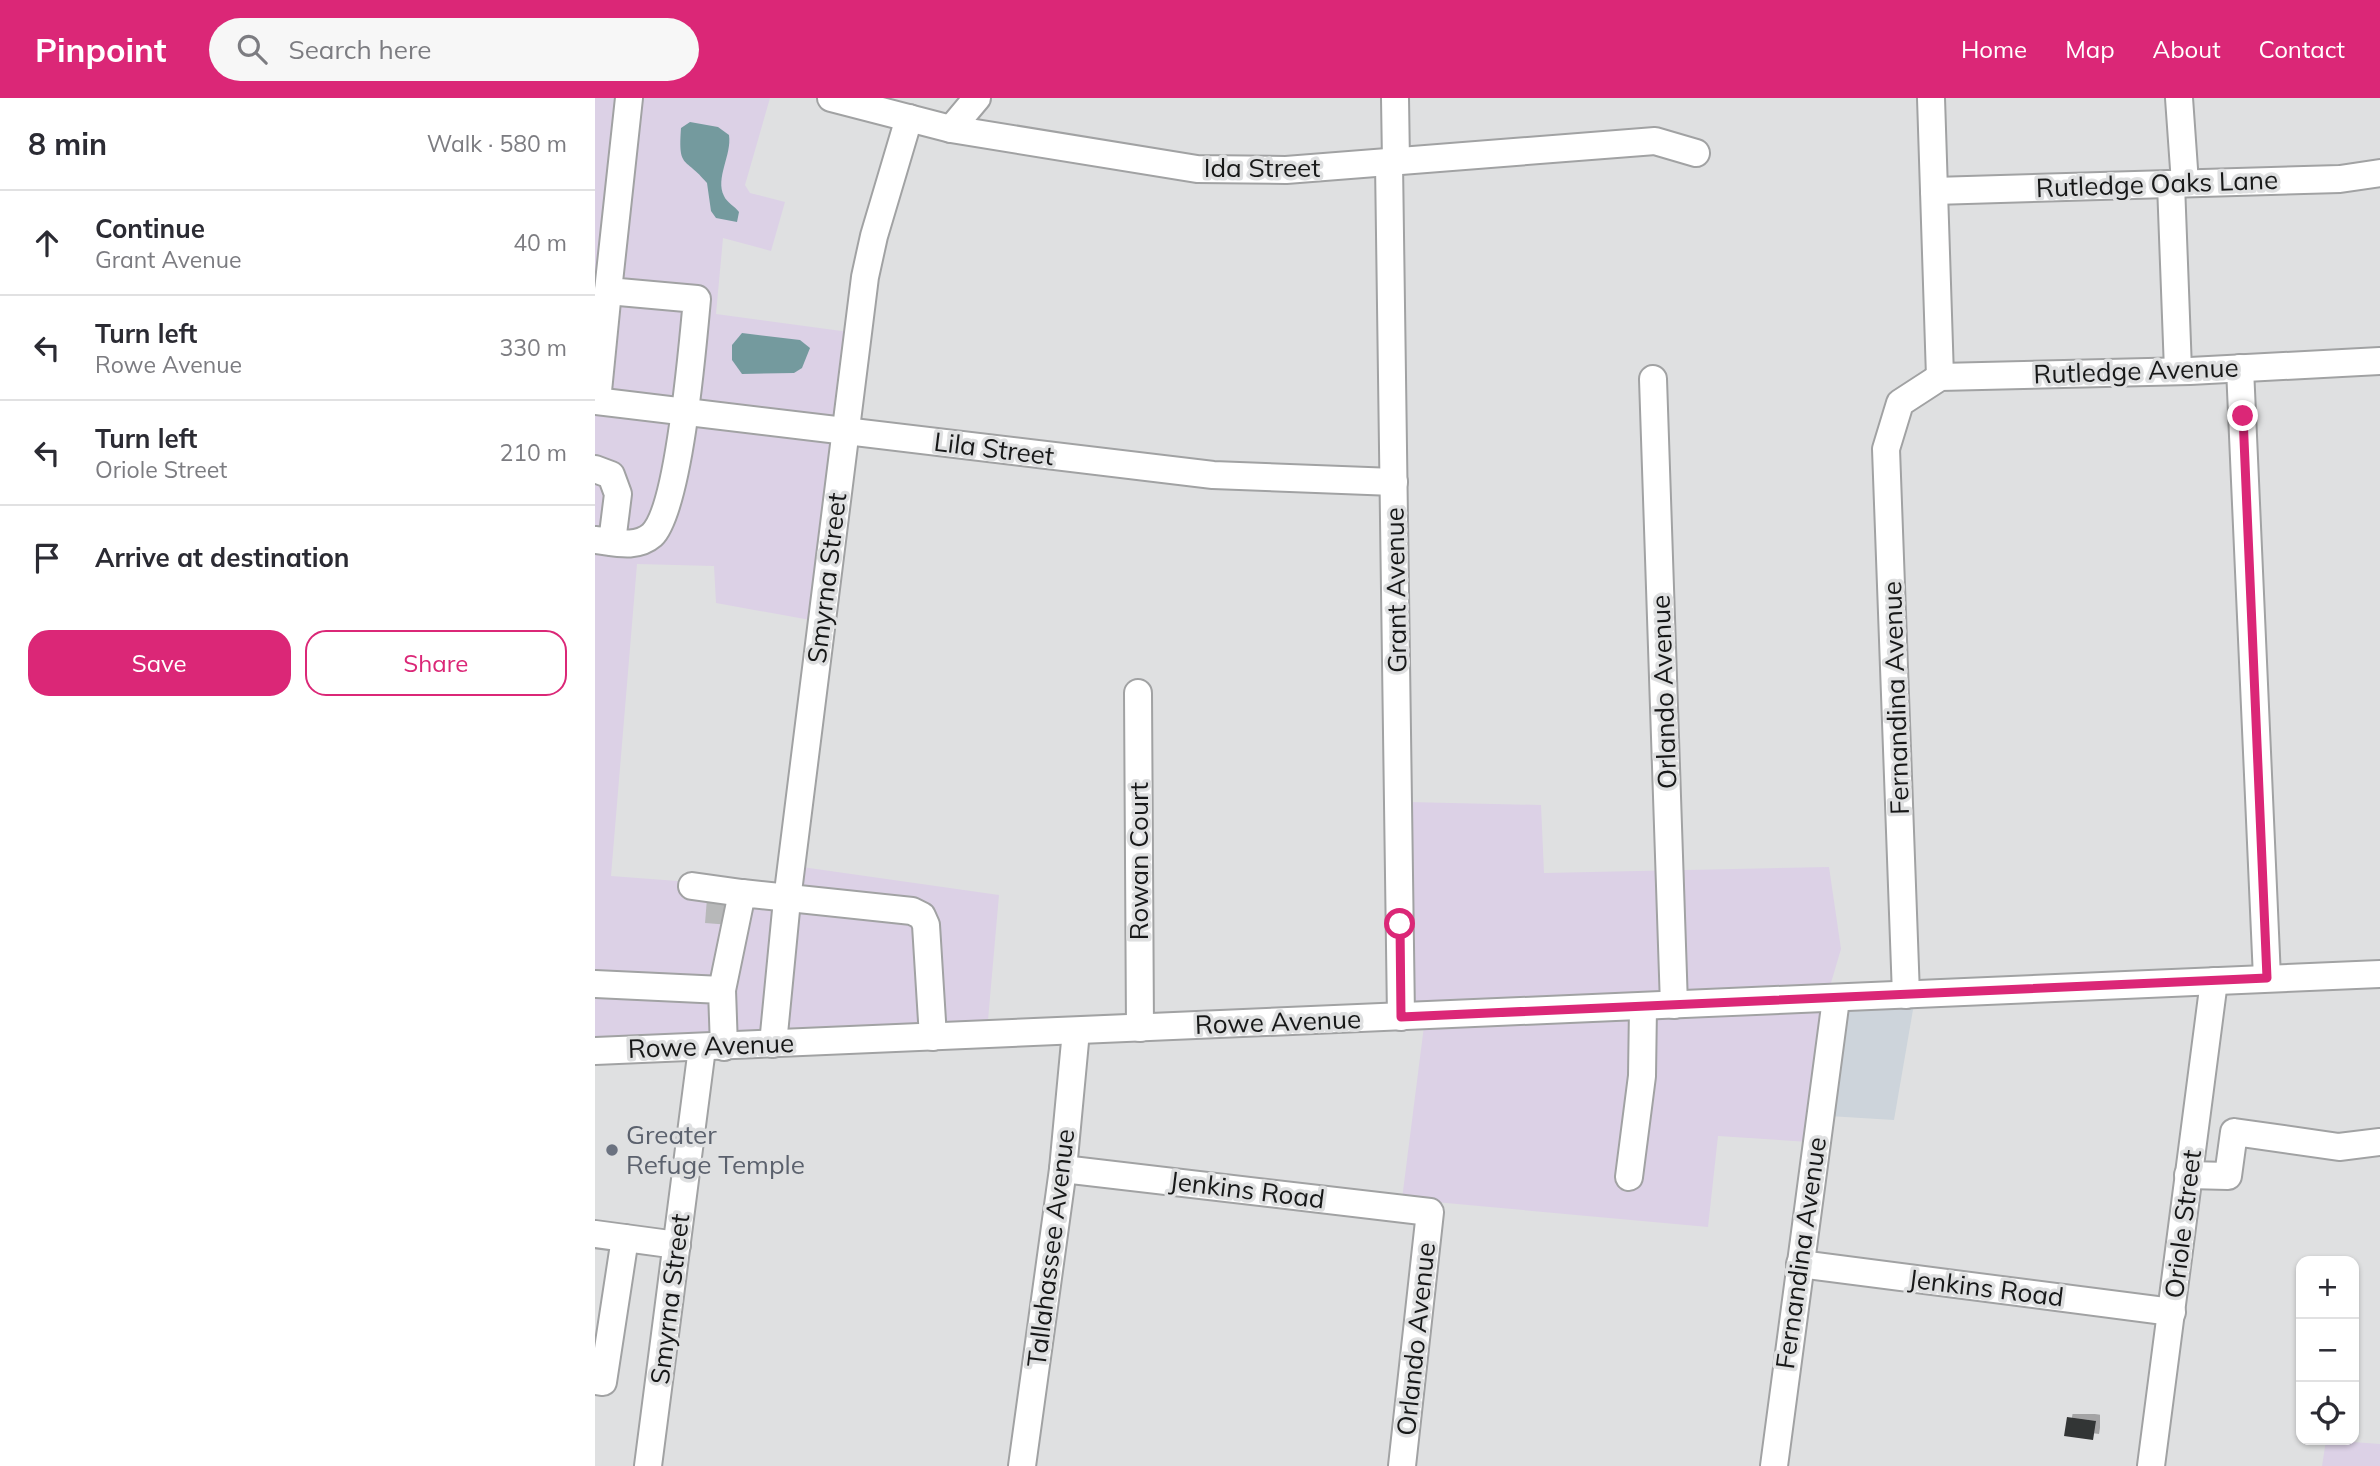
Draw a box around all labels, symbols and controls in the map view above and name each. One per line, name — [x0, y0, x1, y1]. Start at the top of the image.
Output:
search box — [209, 18, 699, 81]
text: Pinpoint — [35, 29, 167, 70]
icon: search — [233, 30, 271, 68]
text: Search here — [289, 33, 431, 66]
text: Home — [1961, 34, 2027, 64]
text: Map — [2065, 34, 2115, 64]
text: About — [2153, 34, 2221, 64]
text: Contact — [2259, 34, 2345, 64]
text: 8 min — [28, 125, 107, 163]
text: Walk · 580 m — [427, 129, 567, 158]
street label: Ida Street — [1204, 151, 1320, 184]
street label: Rutledge Oaks Lane — [2035, 163, 2279, 204]
text: Continue — [95, 212, 205, 245]
icon: ahead — [28, 224, 66, 262]
text: 40 m — [513, 228, 567, 257]
text: Grant Avenue — [95, 245, 242, 274]
text: Turn left — [95, 317, 197, 350]
icon: left — [28, 329, 66, 367]
text: 330 m — [499, 333, 567, 362]
text: Rowe Avenue — [95, 350, 242, 379]
street label: Rutledge Avenue — [2033, 350, 2239, 391]
route end — [2227, 400, 2258, 431]
text: Turn left — [95, 422, 197, 455]
street label: Lila Street — [932, 425, 1056, 472]
icon: left — [28, 434, 66, 472]
text: 210 m — [499, 438, 567, 467]
text: Oriole Street — [95, 455, 227, 484]
street label: Smyrna Street — [800, 491, 853, 665]
street label: Grant Avenue — [1378, 507, 1413, 673]
icon: arrive — [28, 539, 66, 577]
text: Arrive at destination — [95, 541, 350, 574]
street label: Fernandina Avenue — [1875, 581, 1916, 815]
street label: Orlando Avenue — [1644, 594, 1683, 790]
button: Save — [28, 630, 291, 696]
button: Share — [305, 630, 567, 696]
street label: Rowan Court — [1122, 782, 1155, 940]
route start — [1384, 908, 1415, 939]
street label: Rowe Avenue — [1194, 1002, 1362, 1041]
street label: Rowe Avenue — [627, 1026, 795, 1065]
place label: Greater Refuge Temple — [626, 1118, 805, 1181]
street label: Tallahassee Avenue — [1020, 1127, 1081, 1369]
street label: Fernandina Avenue — [1768, 1135, 1833, 1371]
marker: Greater Refuge Temple — [604, 1142, 620, 1158]
street label: Oriole Street — [2157, 1148, 2208, 1300]
street label: Jenkins Road — [1168, 1164, 1327, 1215]
street label: Smyrna Street — [643, 1212, 696, 1386]
street label: Orlando Avenue — [1389, 1241, 1442, 1437]
map controls — [2296, 1256, 2359, 1445]
button: + — [2296, 1256, 2359, 1319]
street label: Jenkins Road — [1907, 1262, 2066, 1313]
button: − — [2296, 1319, 2359, 1382]
button: locate — [2296, 1382, 2359, 1445]

